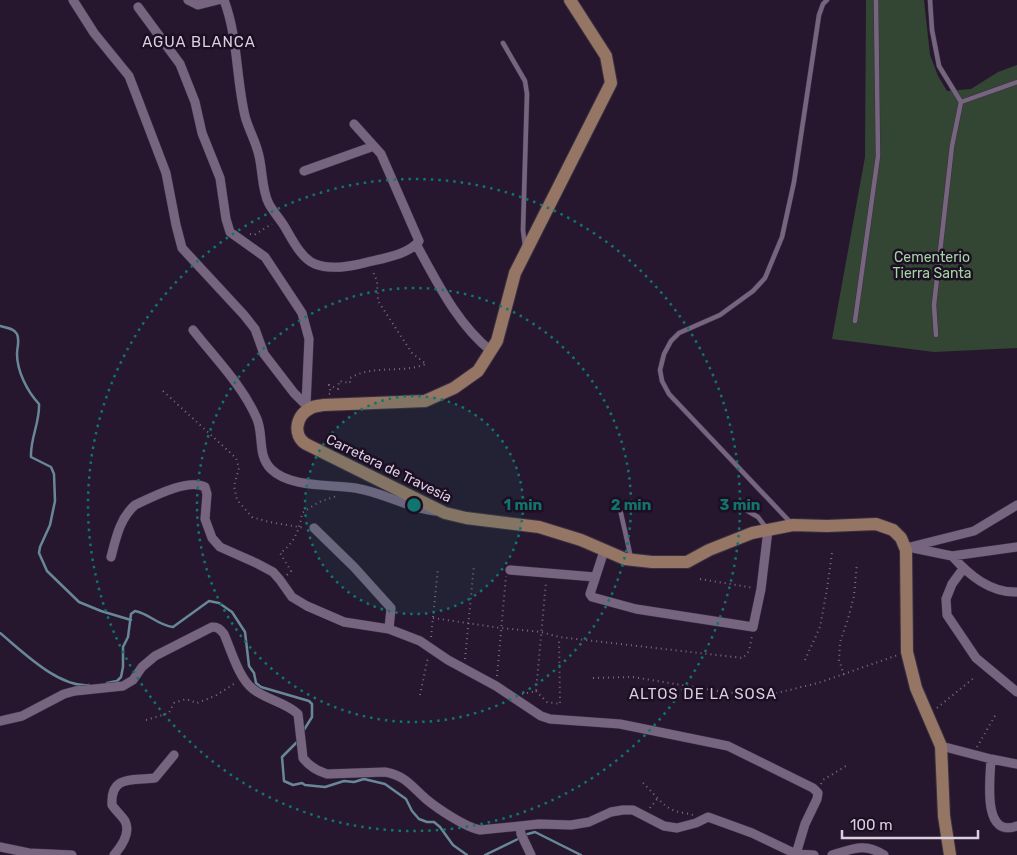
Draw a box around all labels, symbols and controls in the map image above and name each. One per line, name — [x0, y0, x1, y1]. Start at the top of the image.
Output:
district label: AGUA BLANCA — [142, 33, 256, 51]
park label: Cementerio Tierra Santa — [893, 249, 972, 282]
street label: Carretera de Travesía — [323, 431, 454, 506]
centre of rings — [405, 496, 423, 514]
text: 1 min — [504, 496, 542, 514]
text: 2 min — [611, 496, 651, 514]
text: 3 min — [720, 496, 760, 514]
district label: ALTOS DE LA SOSA — [629, 685, 777, 703]
scale bar — [842, 808, 978, 840]
text: 100 m — [850, 816, 892, 834]

